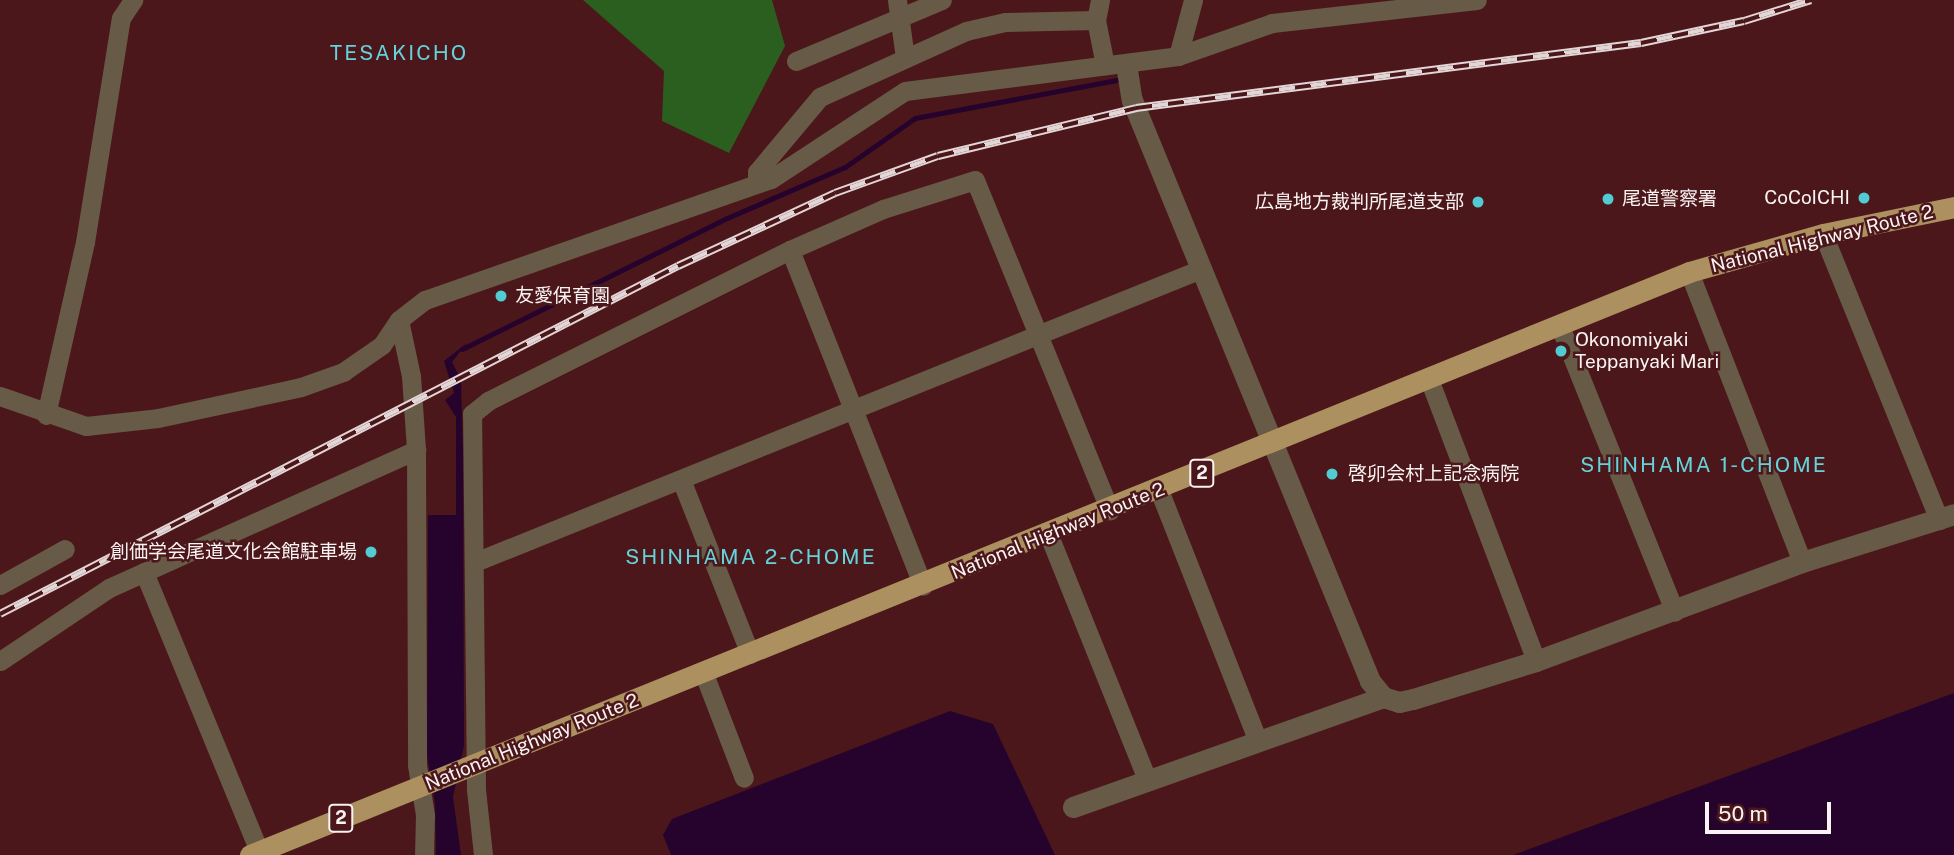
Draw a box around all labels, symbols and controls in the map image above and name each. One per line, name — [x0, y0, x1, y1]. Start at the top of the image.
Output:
district label: TESAKICHO — [331, 40, 467, 66]
place label: CoCoICHI — [1764, 187, 1850, 209]
place label: 尾道警察署 — [1622, 188, 1717, 210]
marker: CoCoICHI — [1856, 190, 1872, 206]
place label: 広島地方裁判所尾道支部 — [1255, 191, 1464, 213]
marker: 尾道警察署 — [1600, 191, 1616, 207]
marker: 広島地方裁判所尾道支部 — [1470, 194, 1486, 210]
street label: National Highway Route 2 — [1708, 200, 1936, 278]
place label: 友愛保育園 — [515, 285, 610, 307]
marker: 友愛保育園 — [493, 288, 509, 304]
place label: Okonomiyaki Teppanyaki Mari — [1575, 329, 1719, 373]
marker: Okonomiyaki Teppanyaki Mari — [1553, 343, 1569, 359]
district label: SHINHAMA 1-CHOME — [1582, 452, 1826, 478]
road number: 2 — [1188, 458, 1216, 488]
place label: 啓卯会村上記念病院 — [1348, 463, 1519, 485]
marker: 啓卯会村上記念病院 — [1322, 464, 1342, 484]
street label: National Highway Route 2 — [948, 478, 1168, 584]
place label: 創価学会尾道文化会館駐車場 — [110, 541, 357, 563]
marker: 創価学会尾道文化会館駐車場 — [363, 544, 379, 560]
district label: SHINHAMA 2-CHOME — [627, 544, 875, 570]
street label: National Highway Route 2 — [422, 689, 642, 795]
scale bar — [1709, 788, 1835, 832]
text: 50 m — [1718, 801, 1768, 826]
road number: 2 — [327, 804, 355, 832]

